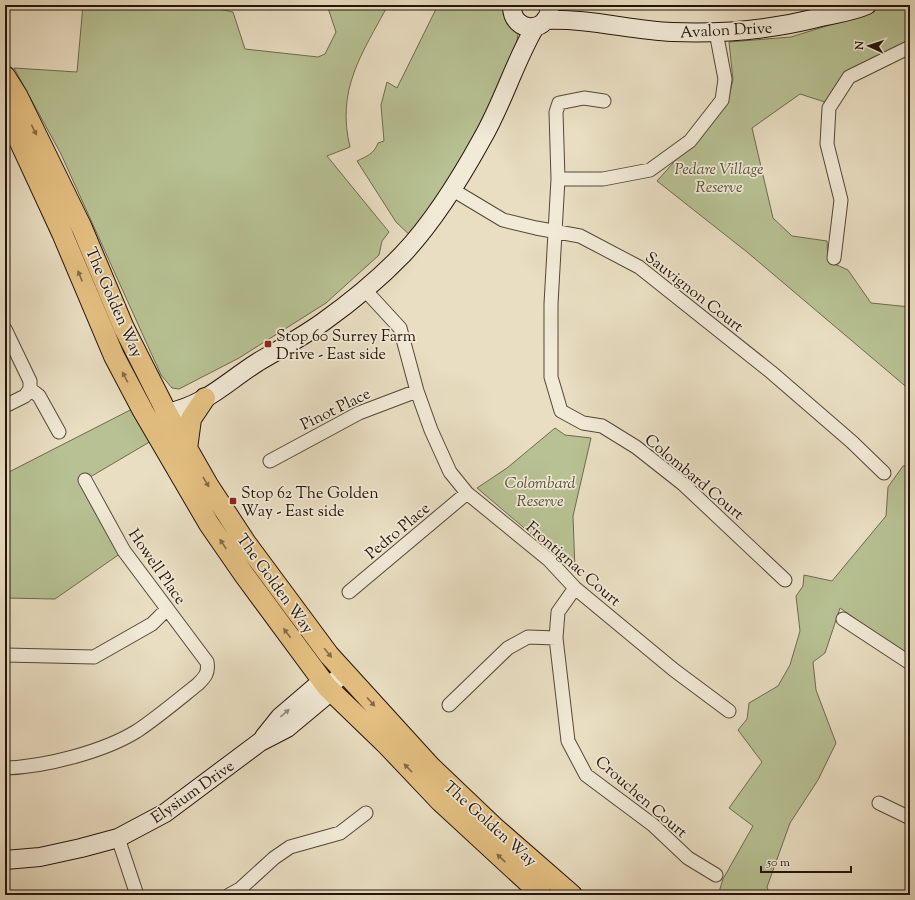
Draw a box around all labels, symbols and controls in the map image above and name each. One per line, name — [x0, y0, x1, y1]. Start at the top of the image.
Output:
street label: Avalon Drive — [679, 18, 773, 45]
north arrow — [849, 26, 889, 66]
text: N — [852, 41, 868, 51]
one-way arrow — [31, 124, 37, 135]
park label: Pedare Village Reserve — [674, 159, 764, 200]
street label: The Golden Way — [78, 244, 147, 362]
street label: Sauvignon Court — [639, 247, 748, 339]
one-way arrow — [76, 270, 82, 282]
place label: Stop 60 Surrey Farm Drive - East side — [276, 326, 416, 367]
marker: Stop 60 Surrey Farm Drive - East side — [263, 339, 273, 349]
one-way arrow — [122, 371, 128, 383]
street label: Pinot Place — [297, 383, 375, 437]
street label: Colombard Court — [639, 429, 748, 527]
park label: Colombard Reserve — [505, 473, 576, 514]
one-way arrow — [203, 476, 210, 488]
place label: Stop 62 The Golden Way - East side — [241, 483, 379, 524]
marker: Stop 62 The Golden Way - East side — [228, 496, 238, 506]
street label: Pedro Place — [361, 498, 436, 566]
street label: Frontignac Court — [520, 517, 625, 613]
street label: Howell Place — [121, 525, 190, 610]
street label: The Golden Way — [230, 530, 318, 639]
one-way arrow — [219, 539, 227, 549]
one-way arrow — [283, 628, 291, 639]
one-way arrow — [323, 647, 332, 658]
one-way arrow — [367, 697, 376, 707]
one-way arrow — [280, 708, 290, 717]
street label: Crouchen Court — [589, 751, 692, 845]
street label: Elysium Drive — [147, 756, 240, 830]
one-way arrow — [403, 763, 413, 773]
street label: The Golden Way — [438, 777, 541, 873]
scale bar — [761, 848, 851, 874]
one-way arrow — [496, 854, 506, 863]
text: 50 m — [766, 854, 790, 872]

